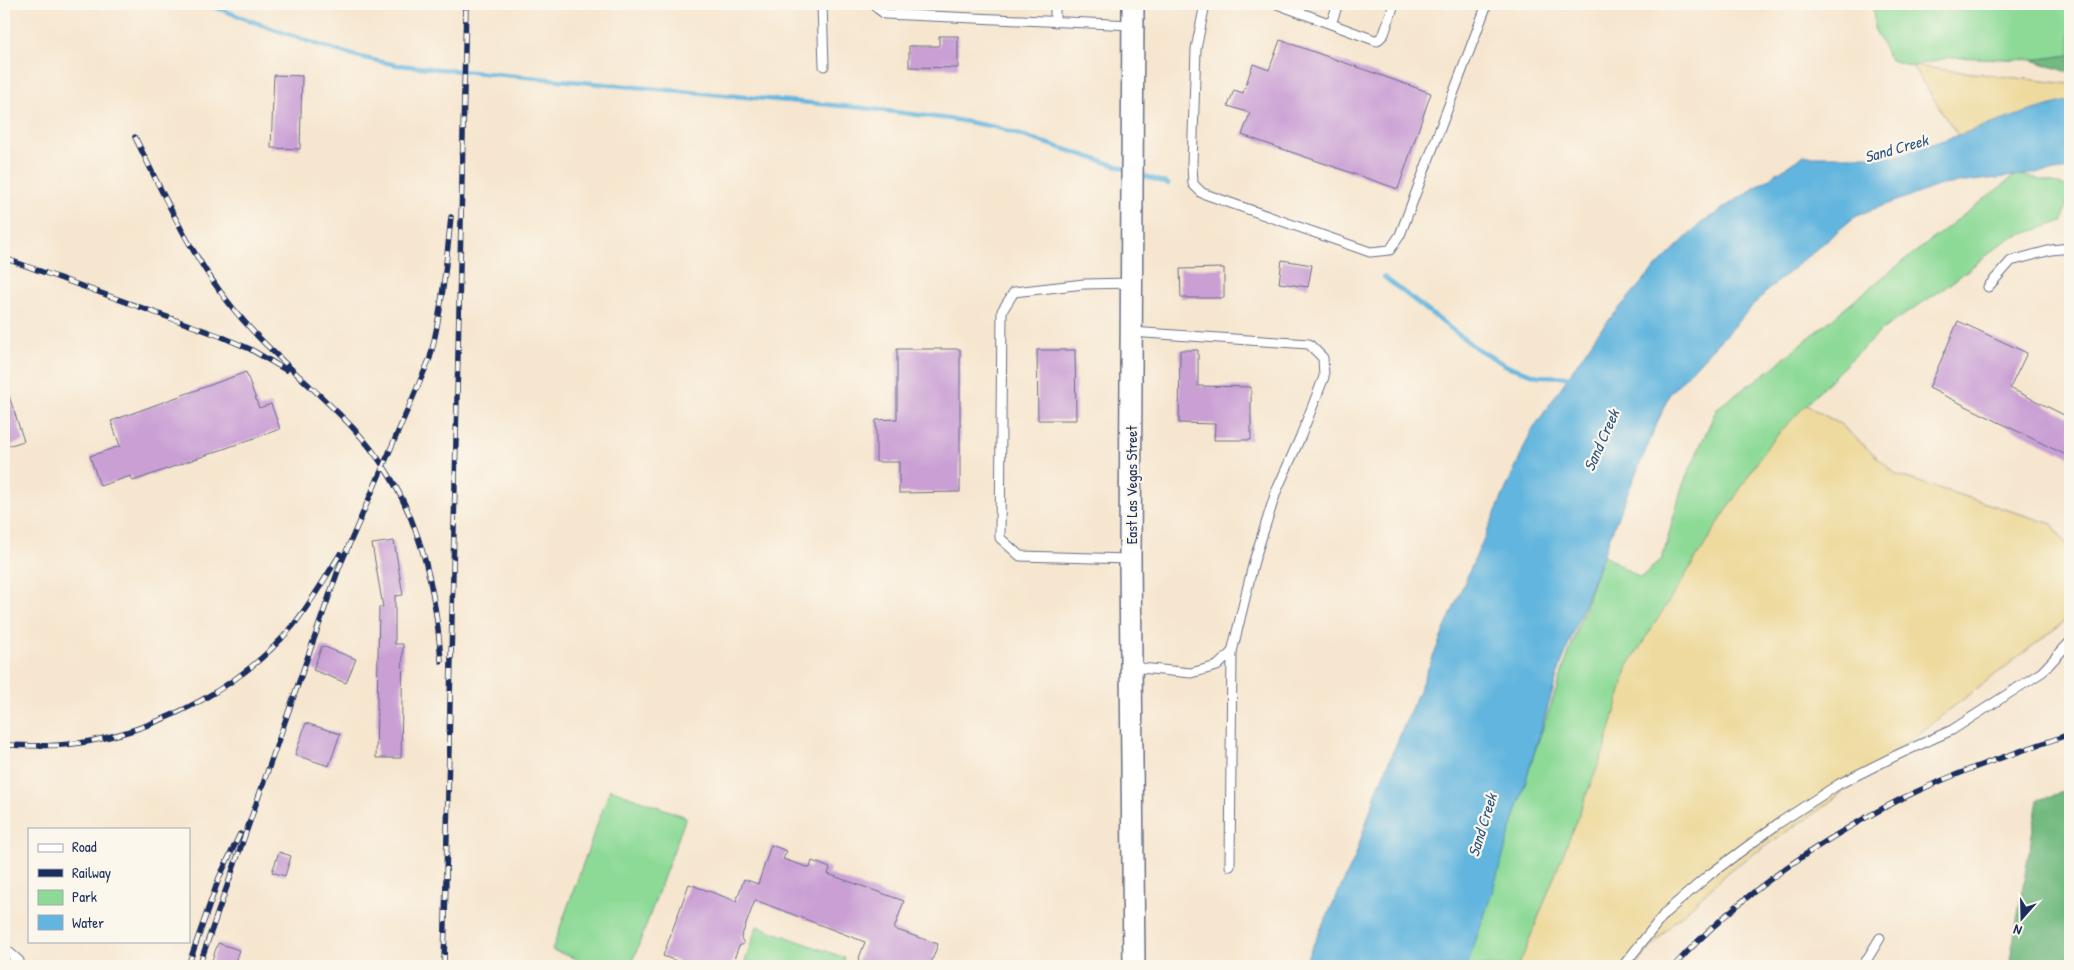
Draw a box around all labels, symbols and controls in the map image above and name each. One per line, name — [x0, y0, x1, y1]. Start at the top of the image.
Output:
water label: Sand Creek — [1862, 128, 1932, 168]
water label: Sand Creek — [1578, 405, 1625, 474]
street label: East Las Vegas Street — [1121, 425, 1142, 544]
water label: Sand Creek — [1462, 789, 1502, 859]
legend — [28, 828, 190, 942]
text: Road — [72, 836, 97, 857]
text: Railway — [72, 862, 111, 883]
text: Park — [72, 886, 97, 907]
north arrow — [1996, 892, 2046, 942]
text: Water — [72, 912, 104, 933]
text: N — [2010, 920, 2024, 941]

